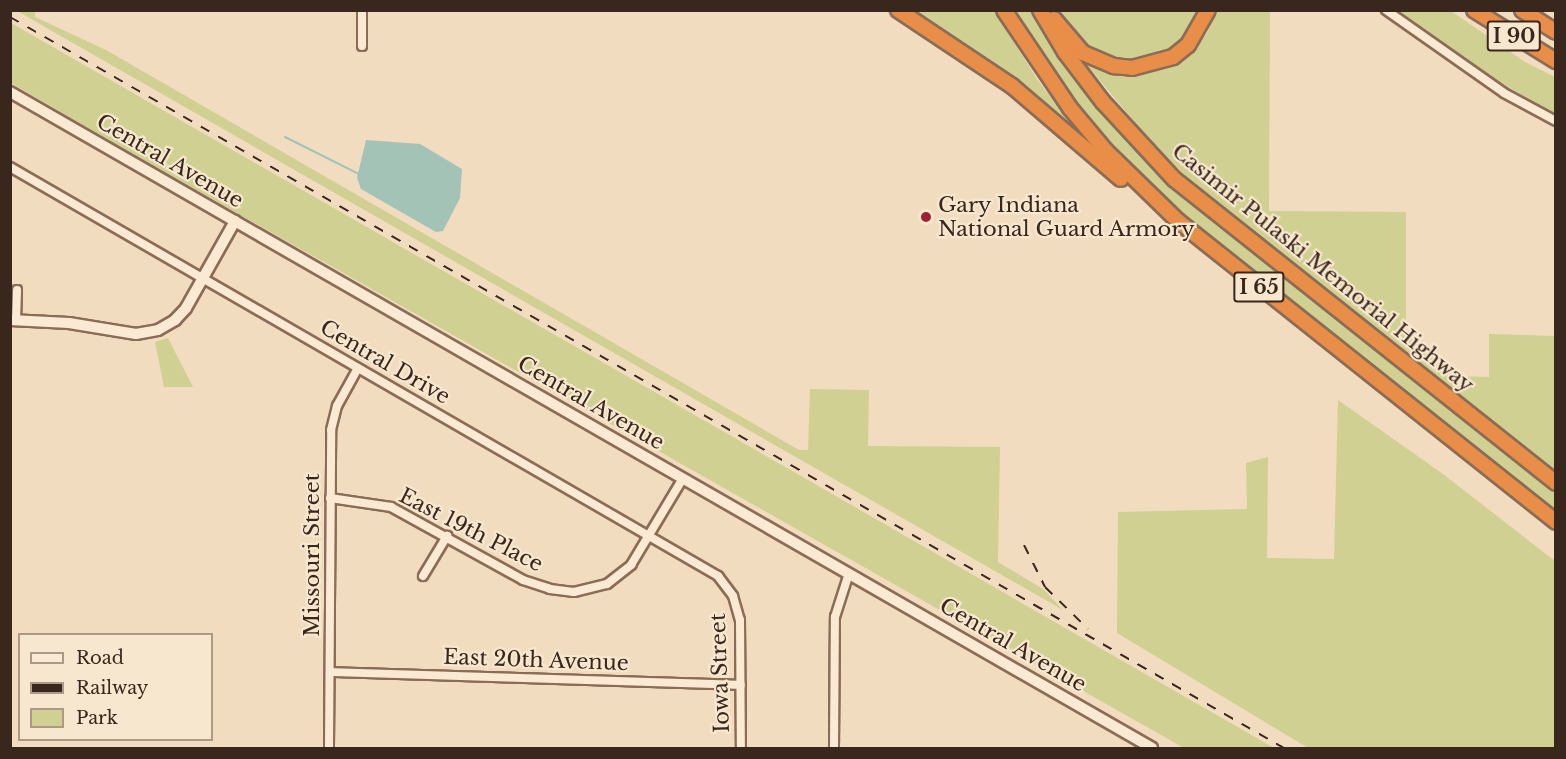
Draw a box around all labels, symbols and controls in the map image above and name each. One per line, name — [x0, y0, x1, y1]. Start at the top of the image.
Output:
road number: I 90 — [1486, 19, 1543, 53]
street label: Central Avenue — [92, 109, 248, 213]
street label: Casimir Pulaski Memorial Highway — [1167, 138, 1479, 398]
place label: Gary Indiana National Guard Armory — [938, 192, 1196, 242]
marker: Gary Indiana National Guard Armory — [919, 210, 933, 224]
road number: I 65 — [1232, 270, 1286, 304]
street label: Central Drive — [316, 315, 454, 409]
street label: Central Avenue — [513, 351, 669, 455]
street label: Missouri Street — [299, 473, 325, 637]
street label: East 19th Place — [395, 483, 547, 577]
street label: Central Avenue — [935, 593, 1091, 697]
street label: Iowa Street — [705, 613, 735, 733]
legend — [18, 633, 213, 741]
street label: East 20th Avenue — [442, 644, 630, 676]
text: Road — [76, 647, 124, 669]
text: Railway — [76, 677, 148, 699]
text: Park — [76, 707, 118, 729]

